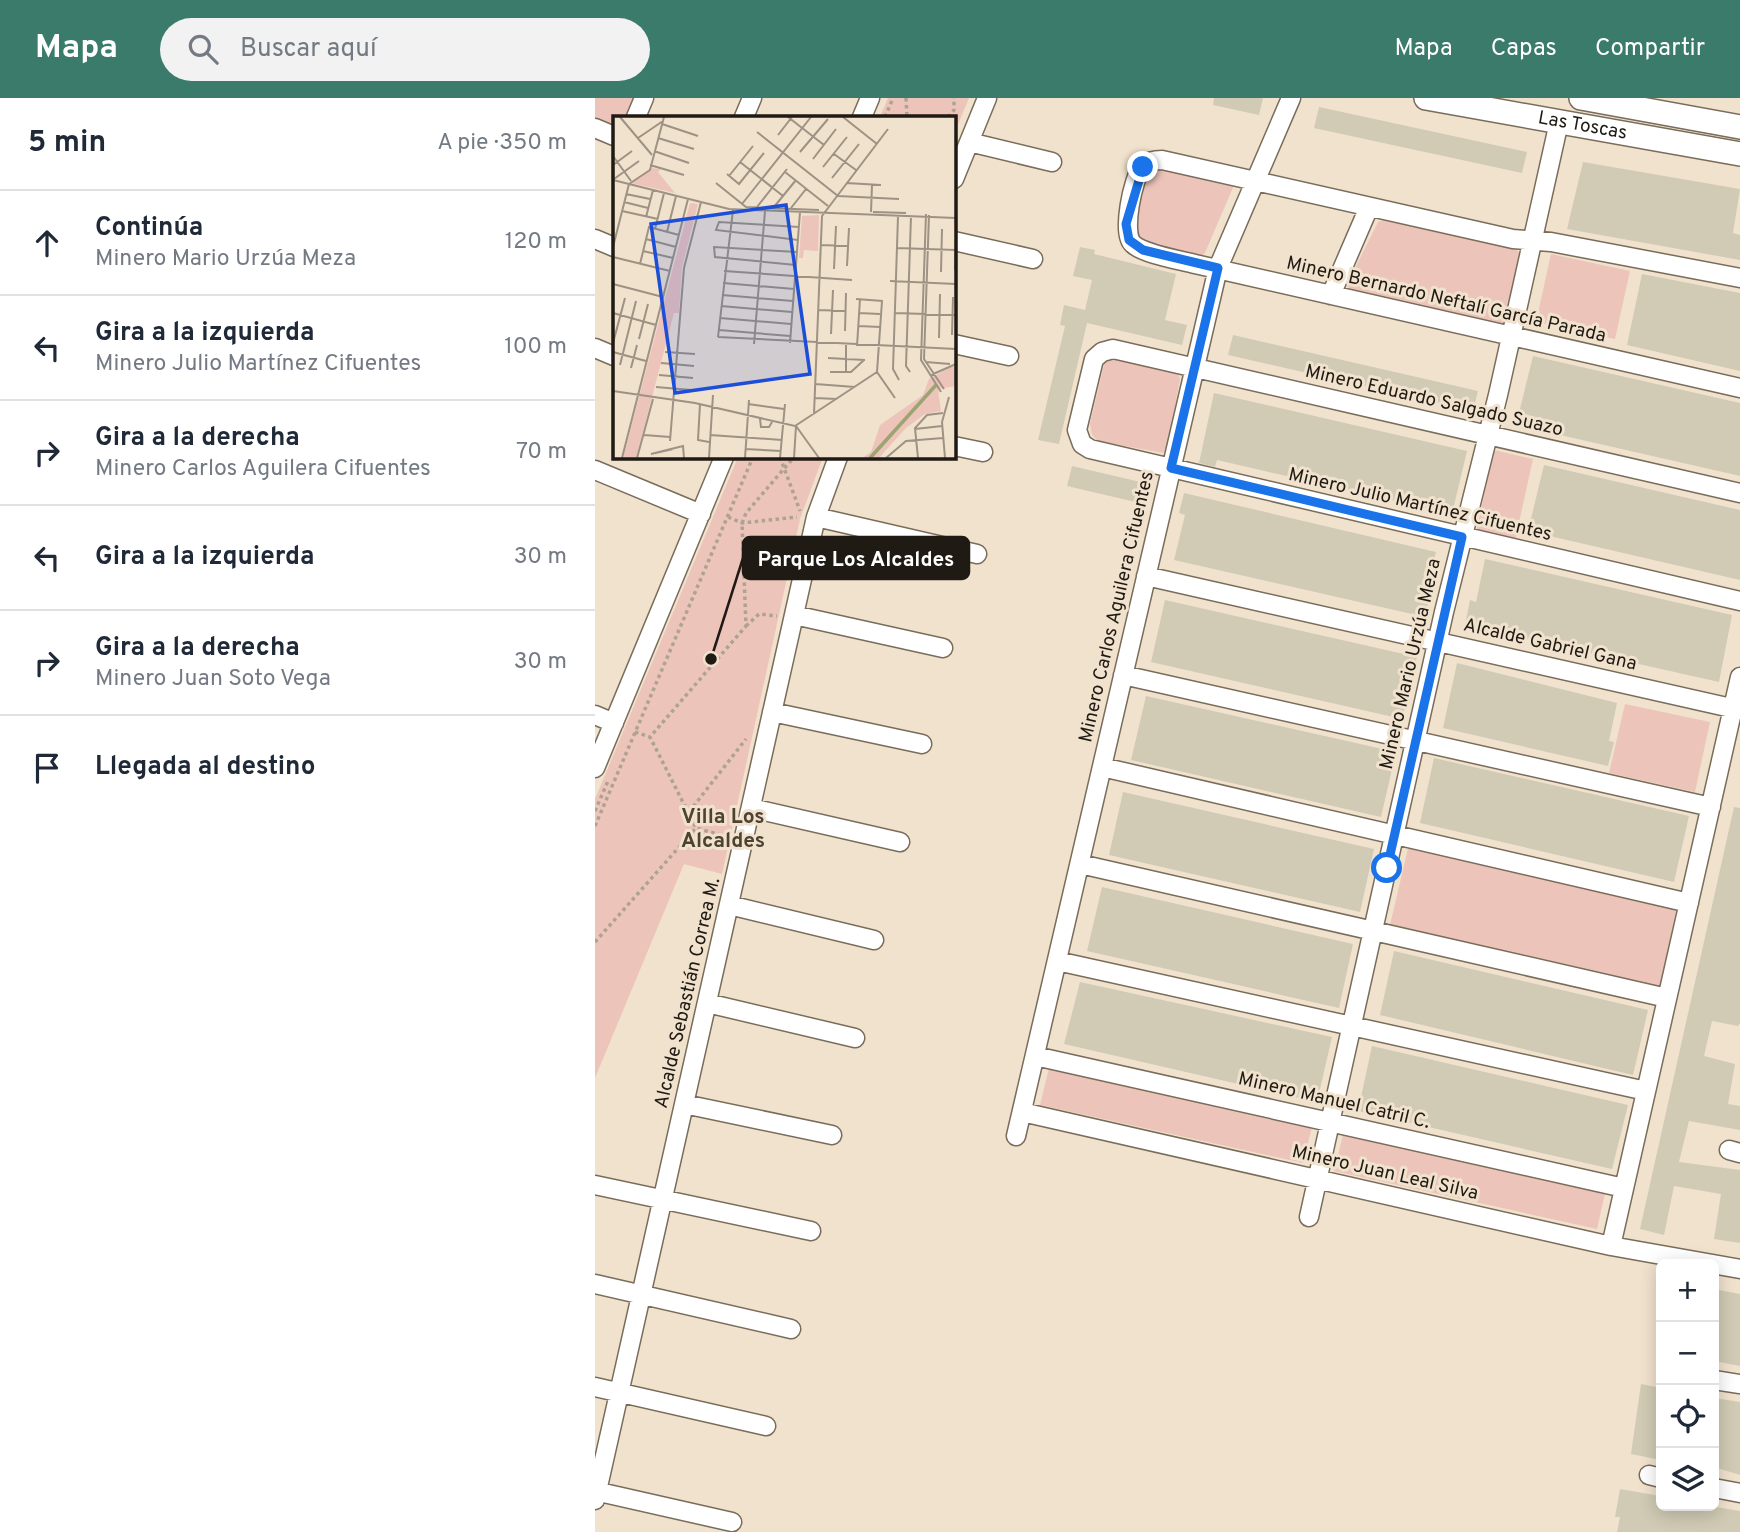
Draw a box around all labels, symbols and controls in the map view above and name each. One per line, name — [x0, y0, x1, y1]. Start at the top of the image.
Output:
search box — [160, 18, 650, 81]
text: Mapa — [35, 28, 118, 70]
icon: search — [184, 30, 222, 68]
text: Buscar aquí — [240, 33, 377, 66]
text: Mapa — [1395, 34, 1453, 64]
text: Capas — [1491, 34, 1557, 64]
text: Compartir — [1595, 34, 1705, 64]
street label: Las Toscas — [1536, 106, 1629, 146]
inset map — [613, 116, 955, 458]
text: 5 min — [28, 125, 106, 162]
text: A pie · 350 m — [437, 129, 567, 158]
route end — [1127, 151, 1158, 182]
text: Continúa — [95, 212, 203, 245]
icon: ahead — [28, 224, 66, 262]
text: 120 m — [505, 228, 567, 257]
text: Minero Mario Urzúa Meza — [95, 245, 356, 274]
street label: Minero Bernardo Neftalí García Parada — [1284, 251, 1608, 349]
text: Gira a la izquierda — [95, 317, 314, 350]
icon: left — [28, 329, 66, 367]
text: 100 m — [504, 333, 567, 362]
text: Minero Julio Martínez Cifuentes — [95, 350, 421, 379]
street label: Minero Eduardo Salgado Suazo — [1303, 360, 1565, 442]
text: Gira a la derecha — [95, 422, 300, 455]
icon: right — [28, 434, 66, 472]
text: 70 m — [516, 438, 567, 467]
text: Minero Carlos Aguilera Cifuentes — [95, 455, 431, 484]
street label: Minero Julio Martínez Cifuentes — [1286, 463, 1554, 547]
street label: Minero Carlos Aguilera Cifuentes — [1074, 469, 1160, 745]
callout: Parque Los Alcaldes — [743, 537, 969, 579]
icon: left — [28, 539, 66, 577]
text: Gira a la izquierda — [95, 541, 314, 574]
text: 30 m — [514, 543, 567, 572]
text: Parque Los Alcaldes — [758, 547, 954, 574]
street label: Minero Mario Urzúa Meza — [1375, 556, 1447, 772]
street label: Alcalde Gabriel Gana — [1461, 613, 1639, 677]
text: Gira a la derecha — [95, 632, 300, 665]
icon: right — [28, 644, 66, 682]
text: 30 m — [514, 648, 567, 677]
text: Minero Juan Soto Vega — [95, 665, 331, 694]
icon: arrive — [28, 749, 66, 787]
text: Llegada al destino — [95, 751, 315, 784]
district label: Villa Los Alcaldes — [681, 804, 765, 855]
route start — [1371, 852, 1402, 883]
street label: Alcalde Sebastián Correa M. — [650, 875, 726, 1111]
street label: Minero Manuel Catril C. — [1236, 1067, 1432, 1135]
street label: Minero Juan Leal Silva — [1289, 1140, 1481, 1206]
map controls — [1656, 1259, 1719, 1511]
button: + — [1656, 1259, 1719, 1322]
button: − — [1656, 1322, 1719, 1385]
button: locate — [1656, 1385, 1719, 1448]
button: layers — [1656, 1448, 1719, 1511]

